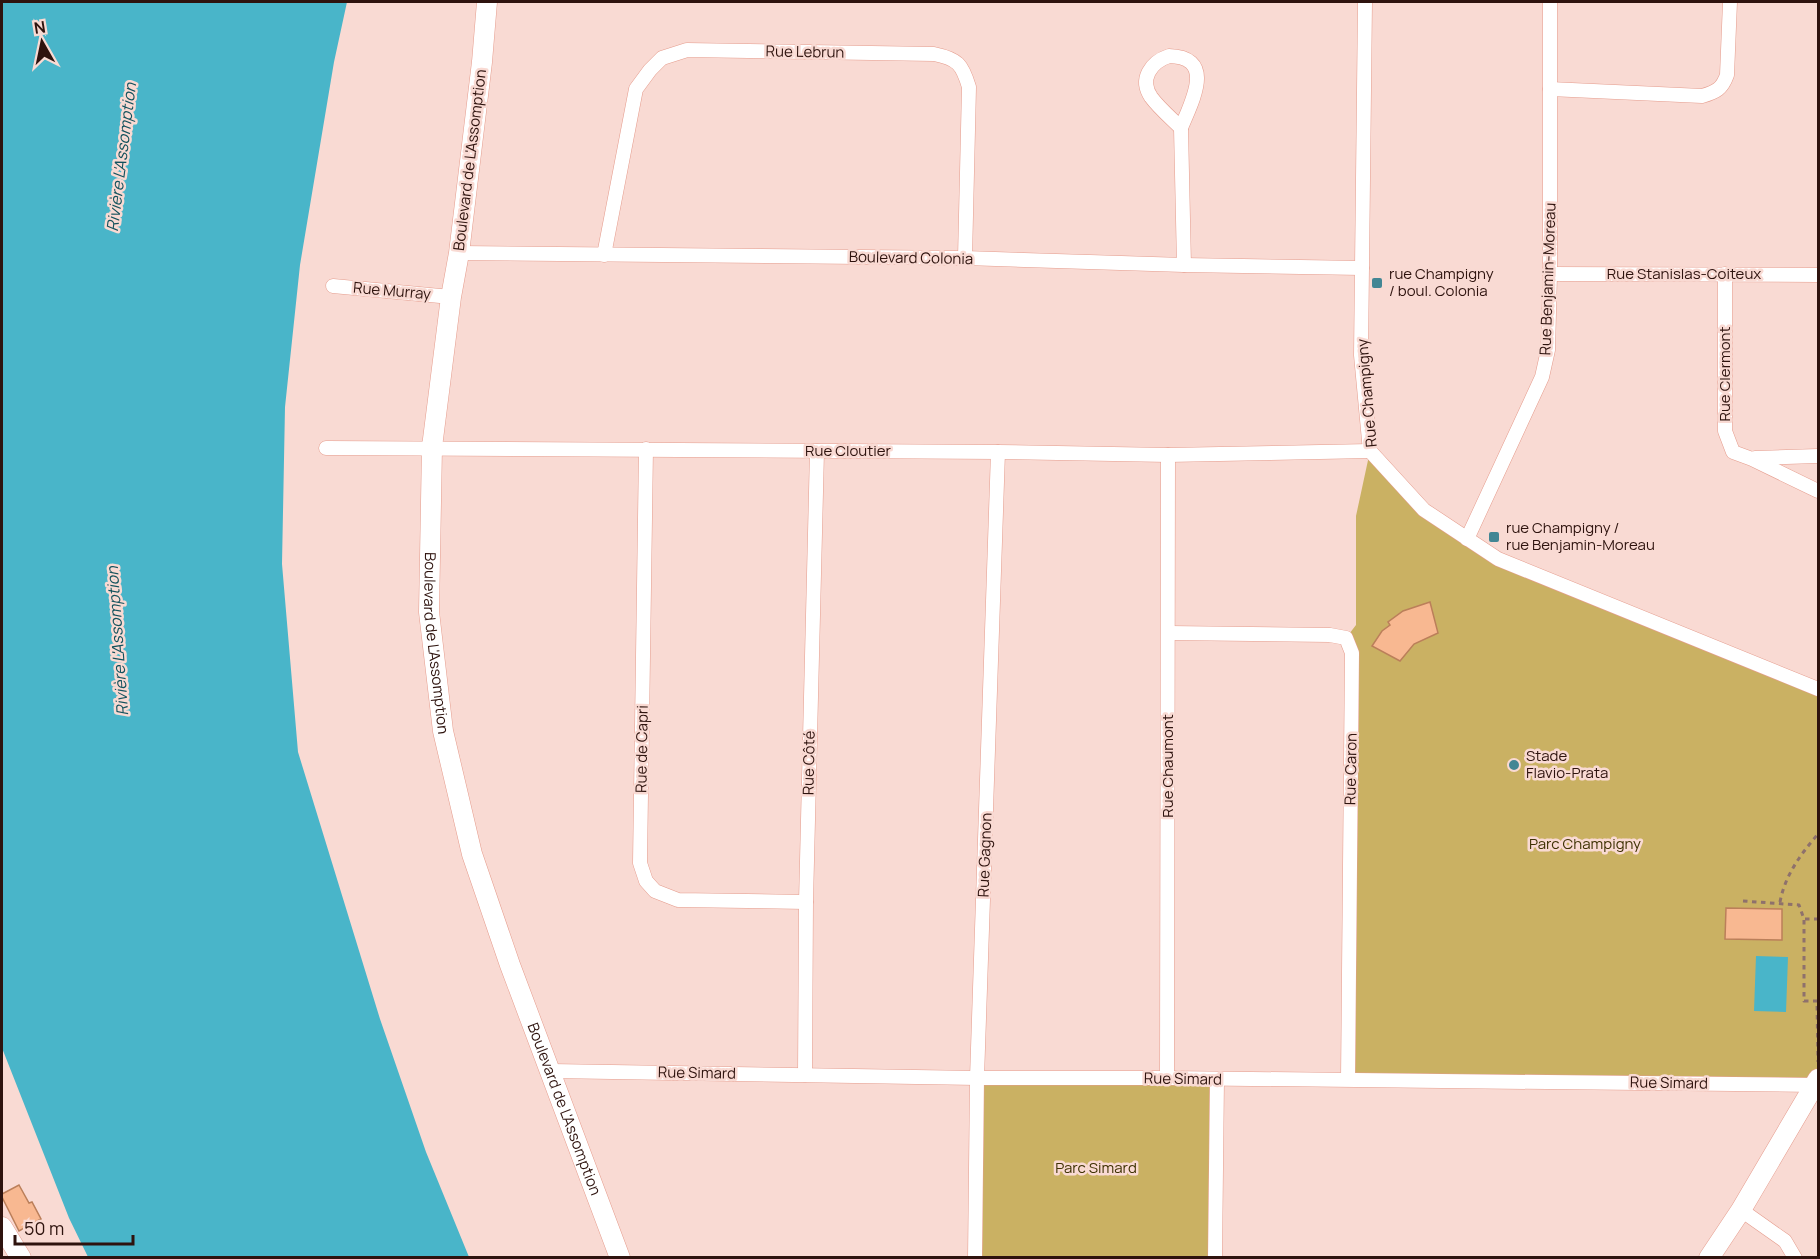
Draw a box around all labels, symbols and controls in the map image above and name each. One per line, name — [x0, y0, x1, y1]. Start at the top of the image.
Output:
north arrow — [12, 12, 72, 72]
text: N — [32, 15, 47, 39]
street label: Rue Lebrun — [765, 40, 845, 63]
street label: Boulevard de L'Assomption — [448, 68, 491, 252]
water label: Rivière L'Assomption — [101, 81, 141, 233]
street label: Rue Benjamin-Moreau — [1534, 202, 1561, 356]
street label: Boulevard Colonia — [849, 246, 973, 269]
place label: rue Champigny / boul. Colonia — [1389, 263, 1494, 301]
street label: Rue Stanislas-Coiteux — [1607, 263, 1761, 284]
marker: rue Champigny / boul. Colonia — [1370, 276, 1384, 290]
street label: Rue Murray — [352, 277, 432, 304]
street label: Rue Clermont — [1714, 326, 1735, 422]
street label: Rue Champigny — [1351, 338, 1382, 448]
street label: Rue Cloutier — [805, 440, 892, 461]
place label: rue Champigny / rue Benjamin-Moreau — [1506, 517, 1655, 555]
marker: rue Champigny / rue Benjamin-Moreau — [1487, 530, 1501, 544]
street label: Boulevard de L'Assomption — [419, 552, 454, 735]
water label: Rivière L'Assomption — [101, 565, 133, 716]
street label: Rue de Capri — [630, 705, 653, 793]
street label: Rue Chaumont — [1157, 714, 1178, 818]
street label: Rue Côté — [797, 730, 820, 795]
street label: Rue Caron — [1339, 733, 1362, 805]
place label: Stade Flavio-Prata — [1526, 745, 1608, 783]
marker: Stade Flavio-Prata — [1507, 758, 1521, 772]
street label: Rue Gagnon — [973, 812, 996, 898]
park label: Parc Champigny — [1529, 833, 1641, 854]
street label: Boulevard de L'Assomption — [523, 1020, 607, 1198]
street label: Rue Simard — [658, 1061, 736, 1084]
street label: Rue Simard — [1144, 1067, 1222, 1090]
street label: Rue Simard — [1630, 1071, 1708, 1094]
park label: Parc Simard — [1055, 1157, 1137, 1178]
scale bar — [15, 1208, 134, 1246]
text: 50 m — [24, 1216, 64, 1240]

